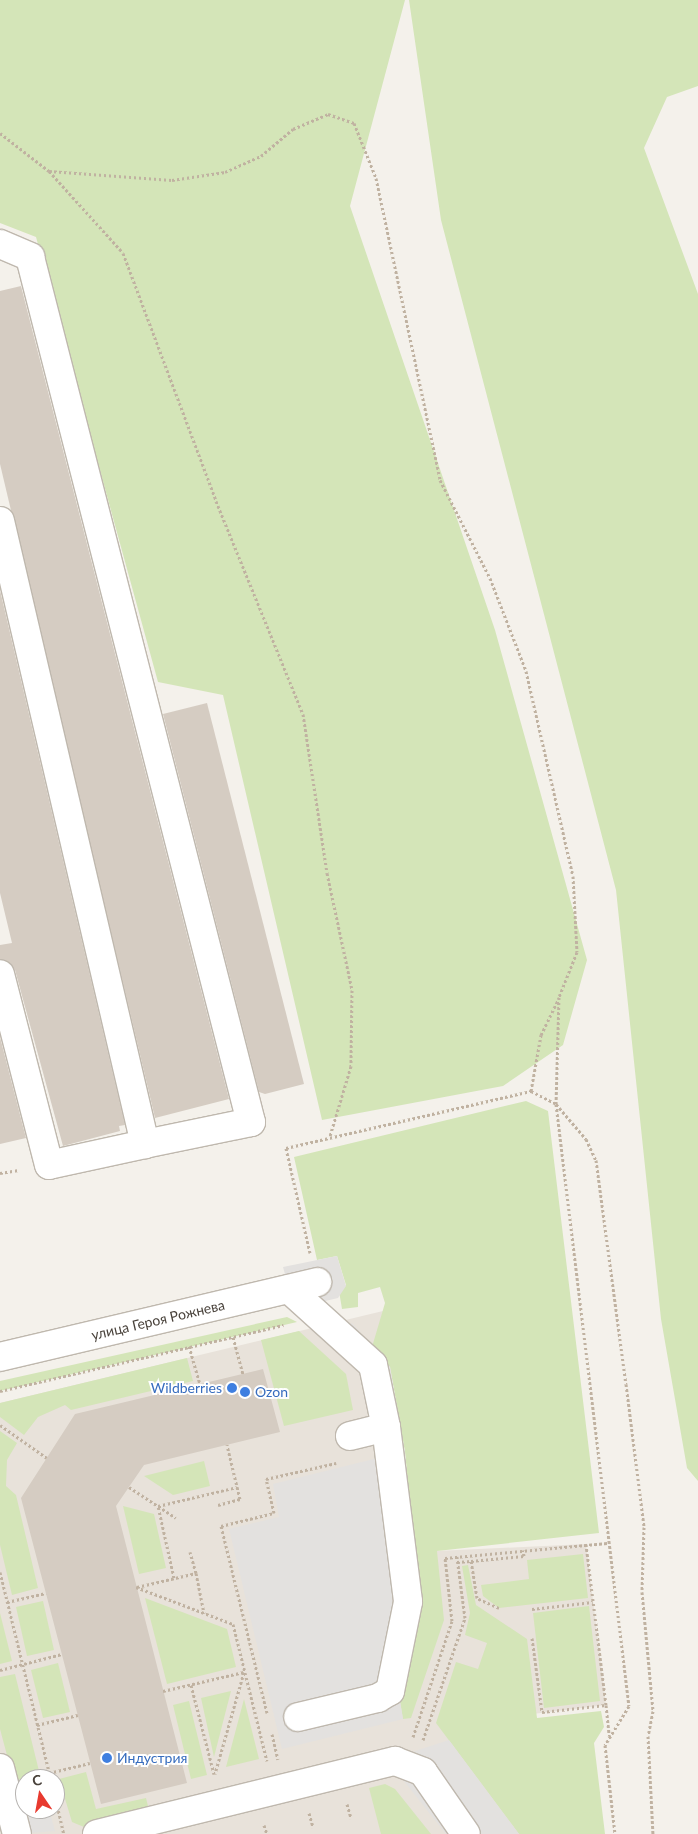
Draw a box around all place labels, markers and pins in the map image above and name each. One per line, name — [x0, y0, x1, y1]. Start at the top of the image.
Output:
place label: Wildberries — [151, 1380, 222, 1396]
marker: Wildberries — [226, 1382, 238, 1394]
place label: Ozon — [255, 1384, 288, 1400]
marker: Ozon — [239, 1386, 251, 1398]
place label: Индустрия — [117, 1750, 187, 1766]
marker: Индустрия — [101, 1752, 113, 1764]

